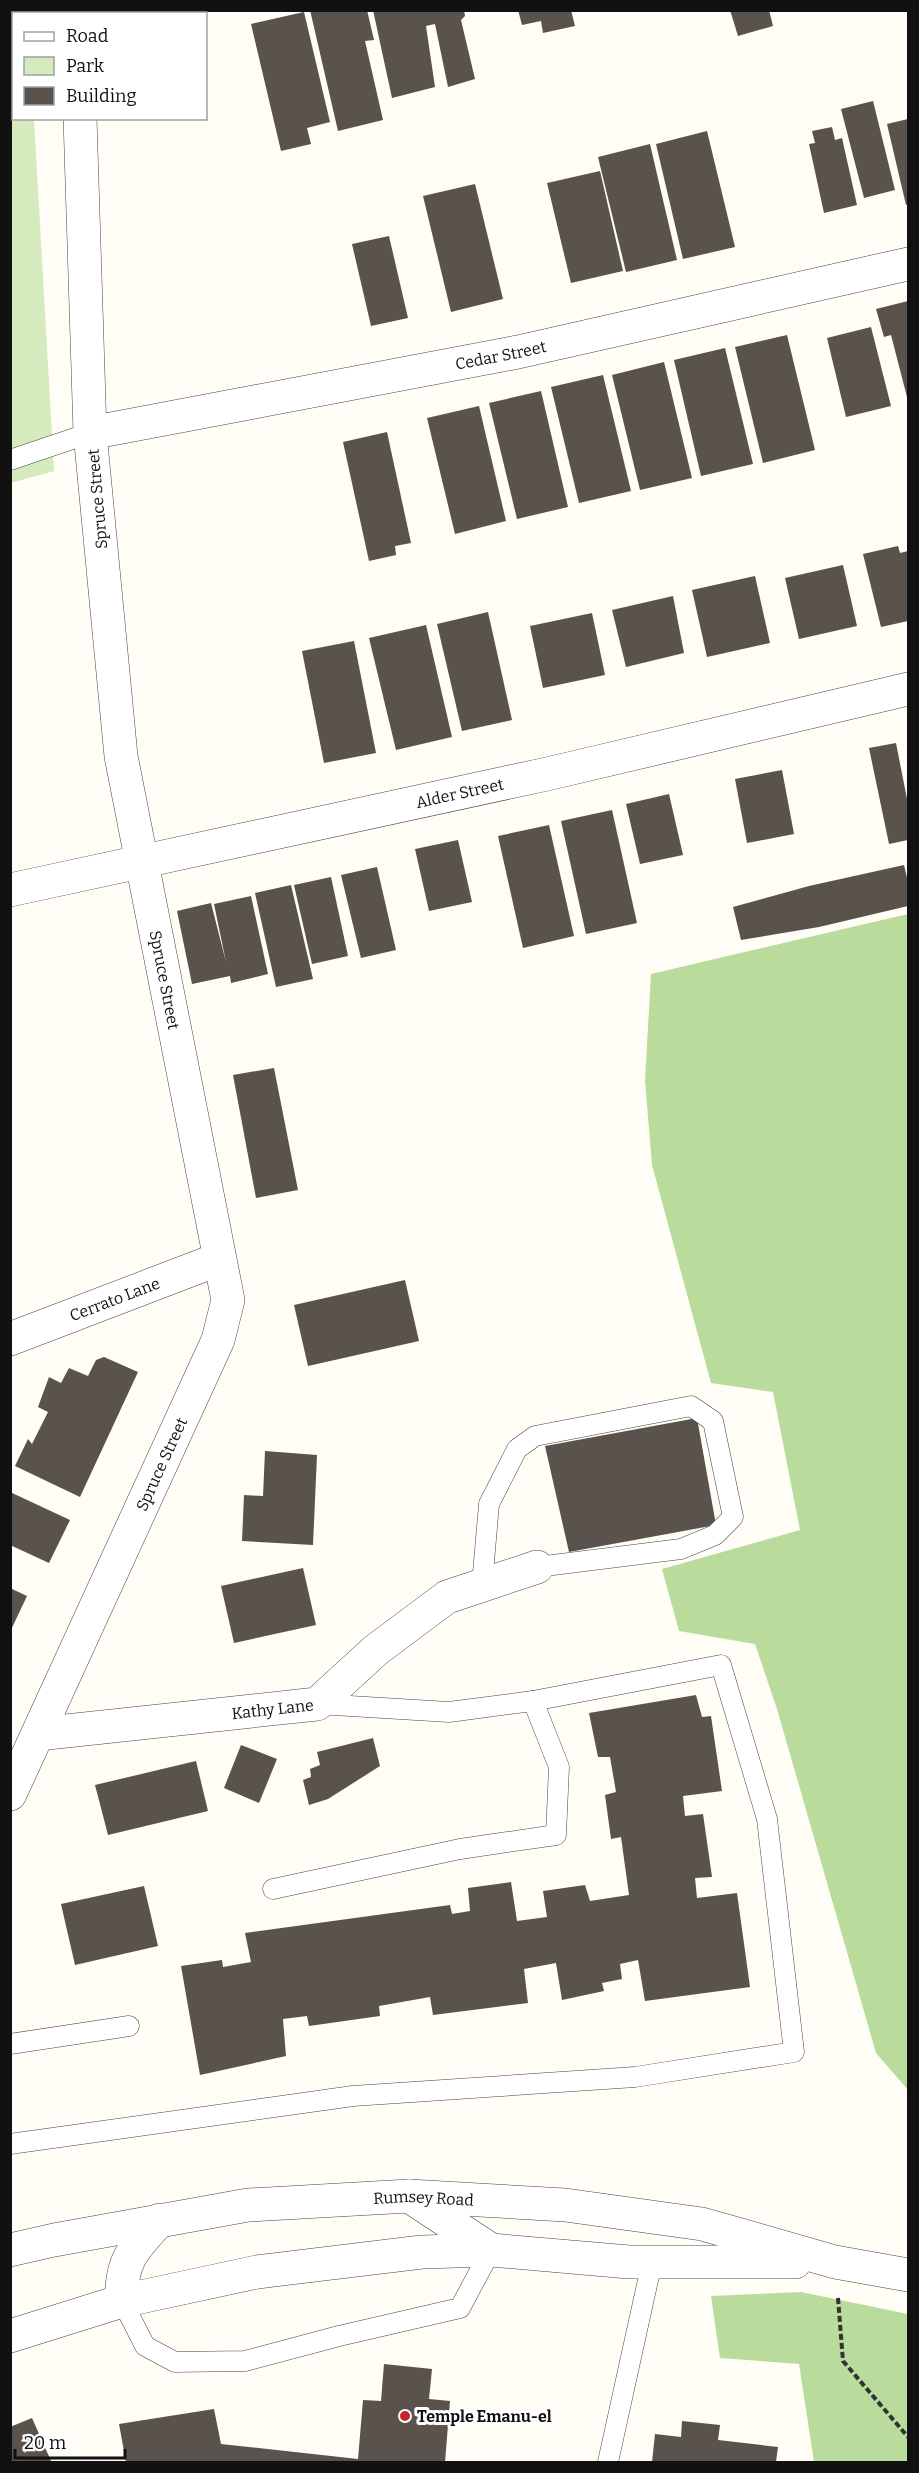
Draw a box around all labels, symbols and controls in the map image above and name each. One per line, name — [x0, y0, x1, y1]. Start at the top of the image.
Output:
legend — [12, 12, 207, 120]
text: Road — [66, 25, 109, 47]
text: Park — [66, 55, 105, 77]
text: Building — [66, 85, 137, 107]
street label: Cedar Street — [454, 337, 548, 374]
street label: Spruce Street — [84, 448, 111, 550]
street label: Alder Street — [414, 775, 506, 812]
street label: Spruce Street — [146, 929, 183, 1031]
street label: Cerrato Lane — [67, 1274, 163, 1325]
street label: Spruce Street — [132, 1414, 191, 1514]
street label: Kathy Lane — [231, 1695, 315, 1723]
street label: Rumsey Road — [373, 2187, 475, 2210]
place label: Temple Emanu-el — [417, 2407, 552, 2426]
marker: Temple Emanu-el — [398, 2409, 412, 2423]
scale bar — [15, 2422, 124, 2460]
text: 20 m — [24, 2432, 66, 2454]

